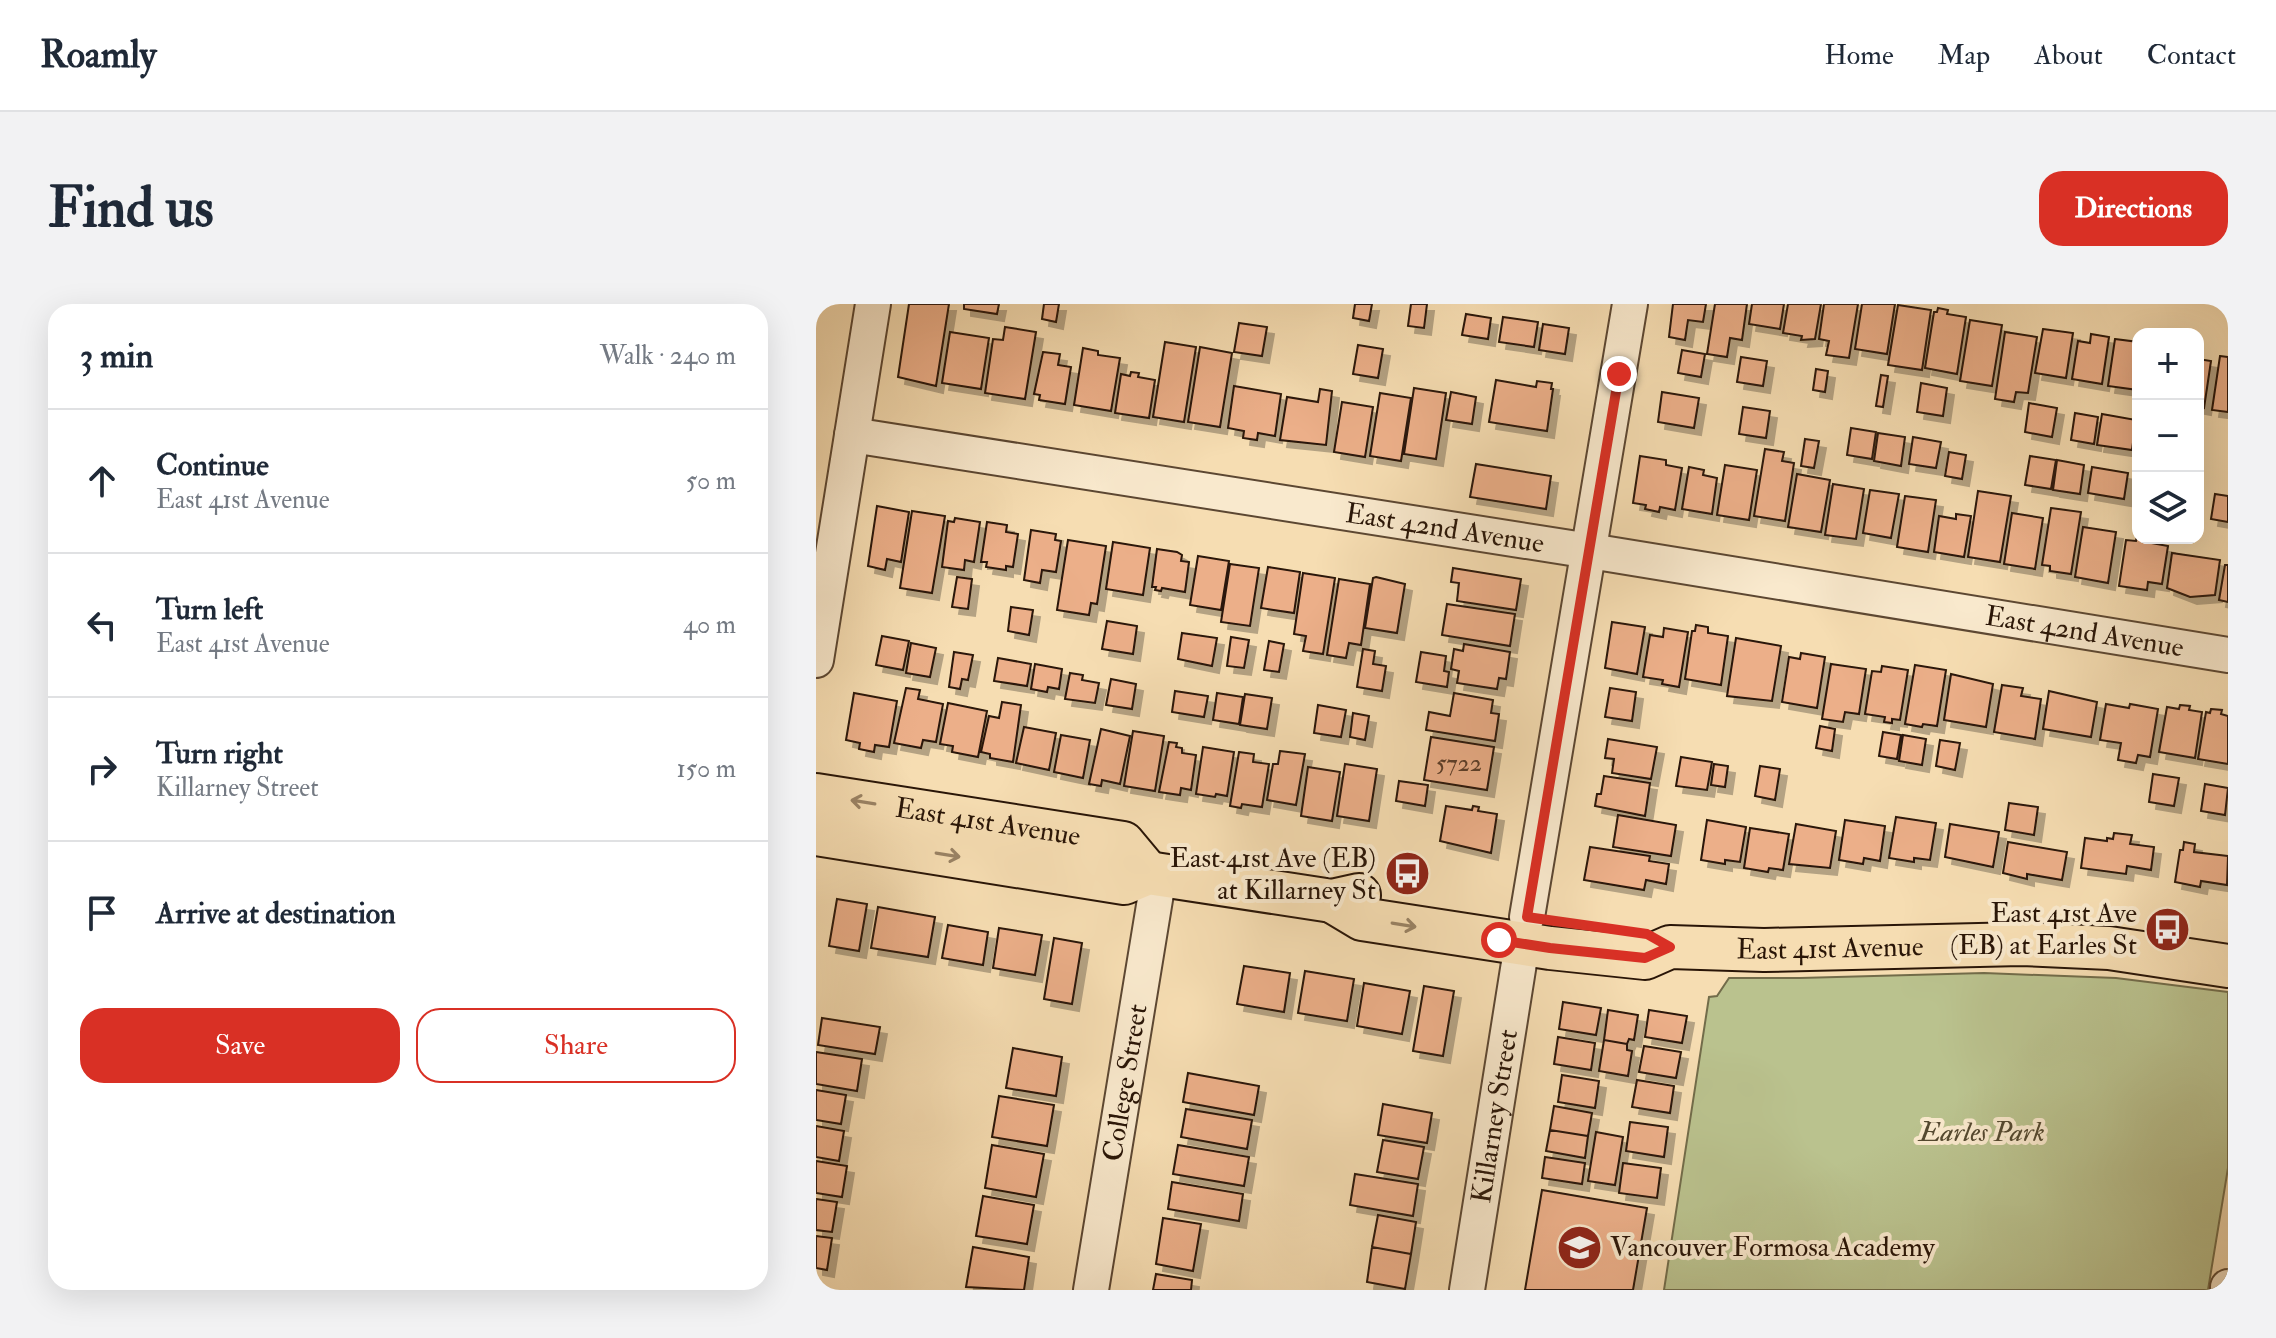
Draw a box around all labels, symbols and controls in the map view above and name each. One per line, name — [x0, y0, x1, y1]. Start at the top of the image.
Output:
text: Roamly — [40, 31, 157, 79]
text: Home — [1824, 38, 1894, 73]
text: Map — [1938, 38, 1990, 73]
text: About — [2034, 38, 2103, 73]
text: Contact — [2147, 38, 2236, 73]
button: Directions — [2039, 171, 2228, 246]
text: Find us — [48, 173, 214, 244]
map controls — [2132, 328, 2204, 544]
button: + — [2132, 328, 2204, 400]
text: 3 min — [80, 335, 153, 378]
text: Walk · 240 m — [600, 340, 736, 372]
route end — [1601, 356, 1637, 392]
button: − — [2132, 400, 2204, 472]
text: Continue — [156, 447, 269, 484]
icon: ahead — [80, 459, 124, 503]
text: 50 m — [686, 465, 736, 497]
button: layers — [2132, 472, 2204, 544]
text: East 41st Avenue — [156, 484, 330, 516]
street label: East 42nd Avenue — [1343, 495, 1547, 561]
text: Turn left — [156, 591, 263, 628]
street label: East 42nd Avenue — [1983, 598, 2187, 665]
icon: left — [80, 603, 124, 647]
text: 40 m — [683, 609, 736, 641]
text: East 41st Avenue — [156, 628, 330, 660]
text: Turn right — [156, 735, 283, 772]
icon: right — [80, 747, 124, 791]
house number: 5722 — [1436, 748, 1482, 779]
text: 150 m — [677, 753, 736, 785]
text: Killarney Street — [156, 772, 319, 804]
street label: East 41st Avenue — [893, 790, 1083, 854]
one-way arrow — [851, 794, 877, 809]
place label: East 41st Ave (EB) at Killarney St — [1170, 841, 1376, 908]
one-way arrow — [935, 848, 961, 863]
bus stop icon: East 41st Ave (EB) at Killarney St — [1383, 850, 1431, 898]
icon: arrive — [80, 891, 124, 935]
text: Arrive at destination — [156, 895, 396, 932]
place label: East 41st Ave (EB) at Earles St — [1950, 896, 2137, 963]
bus stop icon: East 41st Ave (EB) at Earles St — [2144, 905, 2192, 953]
one-way arrow — [1391, 918, 1416, 933]
route start — [1481, 922, 1517, 958]
street label: East 41st Avenue — [1736, 929, 1924, 968]
street label: College Street — [1095, 1002, 1155, 1164]
button: Save — [80, 1008, 400, 1083]
button: Share — [416, 1008, 736, 1083]
street label: Killarney Street — [1464, 1027, 1526, 1205]
park label: Earles Park — [1917, 1115, 2045, 1150]
school or university icon: Vancouver Formosa Academy — [1555, 1223, 1603, 1271]
place label: Vancouver Formosa Academy — [1610, 1230, 1936, 1265]

